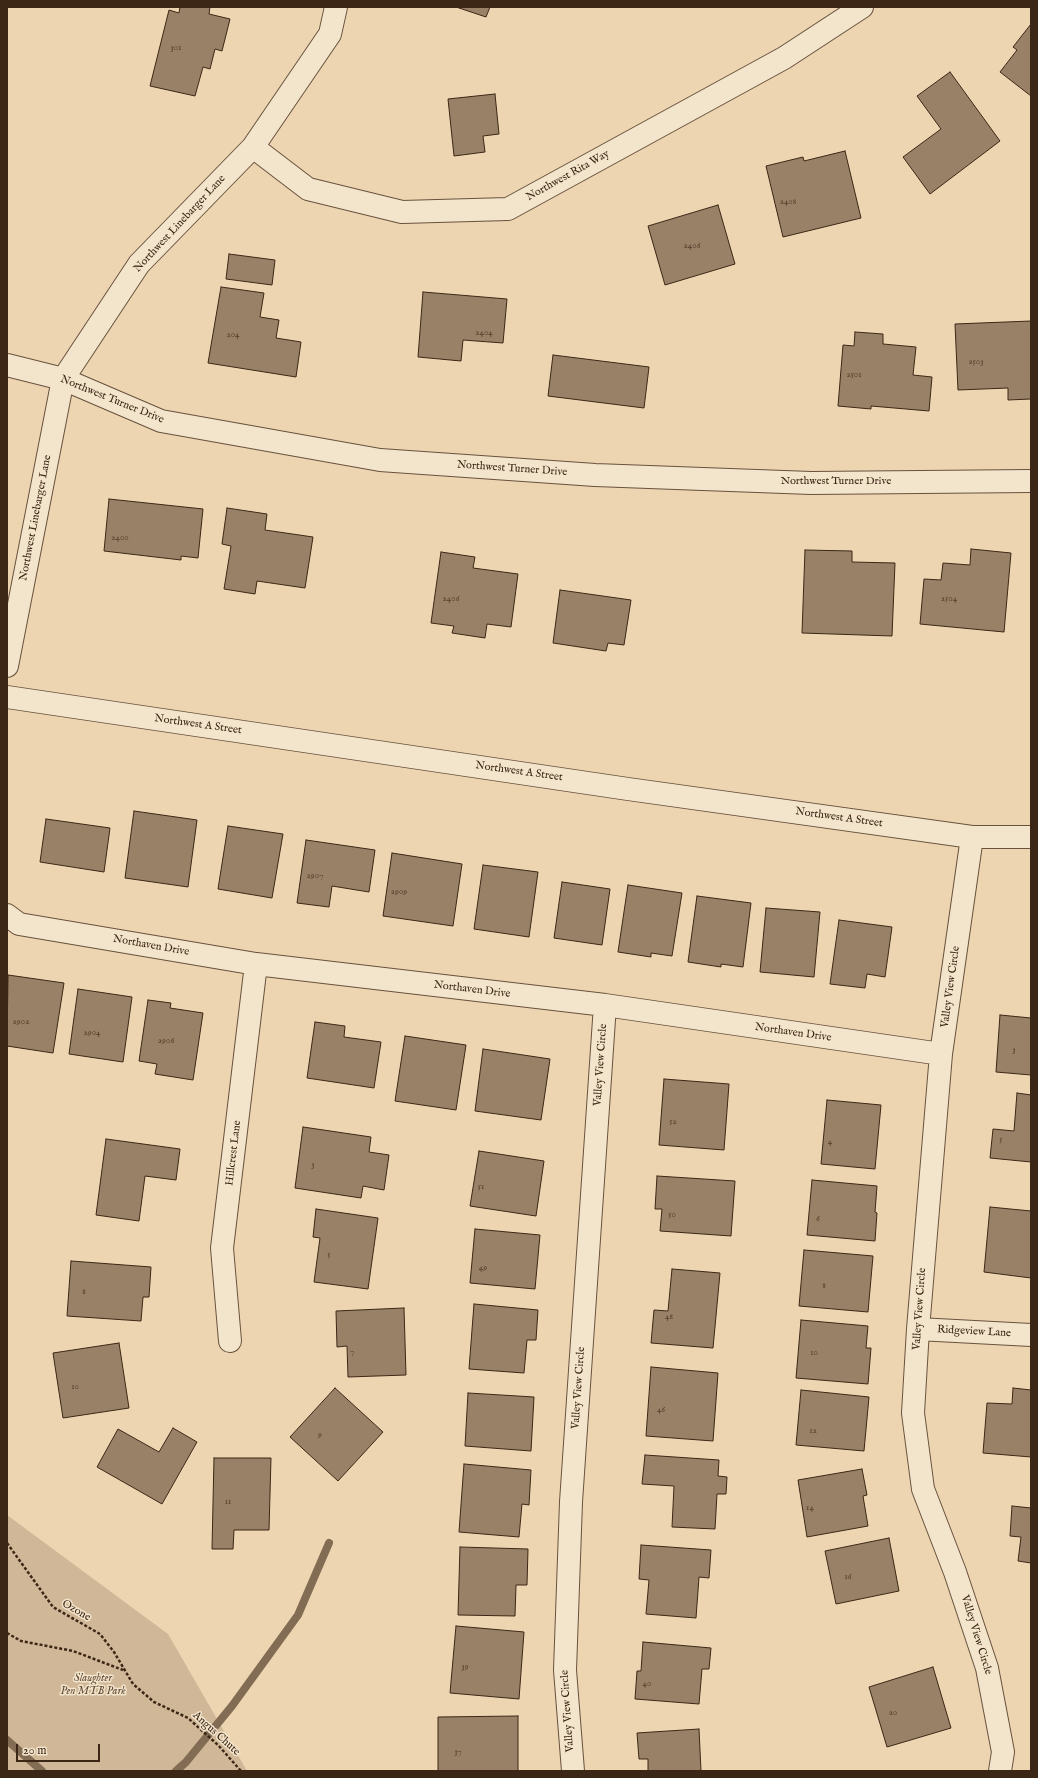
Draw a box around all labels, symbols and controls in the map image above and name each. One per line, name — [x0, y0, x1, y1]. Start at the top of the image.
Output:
house number: 301 — [170, 43, 182, 53]
street label: Northwest Rita Way — [524, 148, 612, 204]
street label: Northwest Linebarger Lane — [131, 173, 229, 275]
house number: 2408 — [780, 197, 796, 207]
house number: 2406 — [684, 241, 700, 251]
house number: 2404 — [475, 328, 493, 338]
house number: 204 — [226, 330, 240, 340]
house number: 2503 — [968, 357, 984, 367]
house number: 2501 — [846, 370, 862, 380]
street label: Northwest Turner Drive — [58, 373, 166, 427]
street label: Northwest Linebarger Lane — [17, 454, 55, 582]
street label: Northwest Turner Drive — [456, 459, 568, 479]
street label: Northwest Turner Drive — [781, 475, 891, 489]
house number: 2400 — [111, 533, 129, 543]
house number: 2406 — [443, 594, 459, 604]
house number: 2504 — [941, 594, 957, 604]
street label: Northwest A Street — [153, 712, 243, 738]
street label: Northwest A Street — [474, 759, 564, 785]
street label: Northwest A Street — [794, 805, 884, 831]
house number: 2907 — [307, 871, 323, 881]
house number: 2909 — [391, 887, 407, 897]
street label: Northaven Drive — [112, 933, 190, 959]
street label: Valley View Circle — [939, 945, 963, 1029]
street label: Northaven Drive — [433, 979, 511, 1001]
house number: 2902 — [13, 1017, 29, 1027]
street label: Northaven Drive — [754, 1021, 832, 1045]
street label: Valley View Circle — [592, 1023, 610, 1107]
house number: 2904 — [84, 1028, 100, 1038]
house number: 2906 — [158, 1036, 174, 1046]
house number: 3 — [1012, 1045, 1016, 1055]
house number: 52 — [669, 1117, 677, 1127]
street label: Hillcrest Lane — [223, 1120, 245, 1186]
house number: 5 — [999, 1135, 1003, 1145]
house number: 4 — [828, 1137, 832, 1147]
house number: 3 — [311, 1160, 315, 1170]
house number: 51 — [478, 1182, 484, 1192]
house number: 50 — [668, 1210, 676, 1220]
house number: 6 — [816, 1214, 820, 1224]
house number: 5 — [327, 1250, 331, 1260]
house number: 49 — [479, 1263, 487, 1273]
street label: Valley View Circle — [911, 1267, 929, 1351]
house number: 8 — [822, 1281, 826, 1291]
house number: 8 — [82, 1287, 86, 1297]
house number: 48 — [665, 1312, 673, 1322]
street label: Ridgeview Lane — [937, 1323, 1011, 1341]
street label: Valley View Circle — [570, 1346, 588, 1430]
house number: 7 — [350, 1347, 354, 1357]
house number: 10 — [810, 1348, 818, 1358]
house number: 10 — [71, 1382, 79, 1392]
house number: 46 — [657, 1405, 665, 1415]
house number: 12 — [809, 1426, 817, 1436]
house number: 9 — [318, 1430, 322, 1440]
house number: 11 — [225, 1497, 231, 1507]
house number: 14 — [806, 1503, 814, 1513]
house number: 16 — [844, 1572, 852, 1582]
street label: Valley View Circle — [958, 1594, 994, 1676]
street label: Ozone — [59, 1598, 93, 1624]
house number: 39 — [461, 1662, 469, 1672]
street label: Valley View Circle — [559, 1669, 577, 1753]
park label: Slaughter Pen MTB Park — [60, 1672, 126, 1698]
house number: 40 — [643, 1679, 651, 1689]
house number: 20 — [889, 1708, 897, 1718]
street label: Angus Chute — [190, 1709, 242, 1759]
scale bar — [18, 1736, 102, 1762]
text: 20 m — [23, 1743, 46, 1758]
house number: 37 — [454, 1747, 462, 1757]

